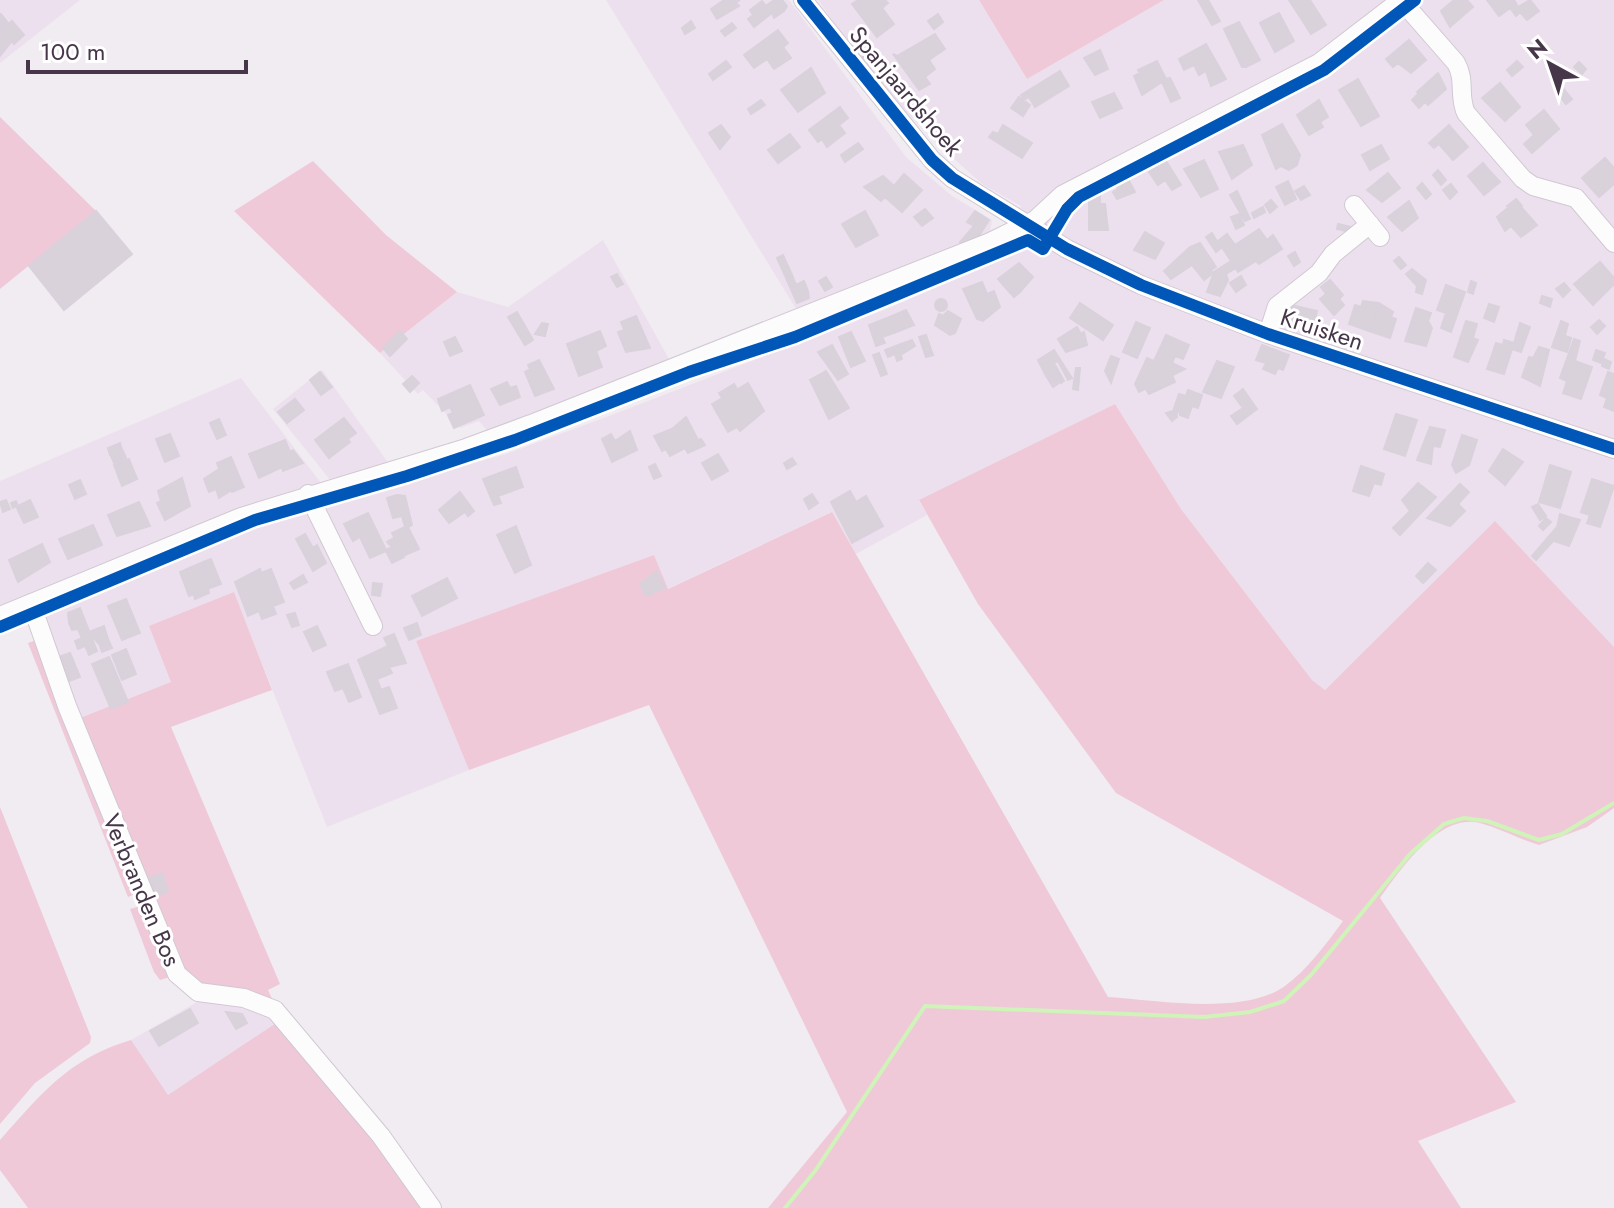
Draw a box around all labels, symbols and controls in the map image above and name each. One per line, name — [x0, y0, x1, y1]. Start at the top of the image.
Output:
street label: Spanjaardshoek — [841, 18, 971, 164]
scale bar — [28, 24, 246, 74]
north arrow — [1510, 24, 1590, 104]
text: N — [1520, 31, 1554, 67]
text: 100 m — [40, 34, 106, 69]
street label: Kruisken — [1276, 299, 1368, 359]
street label: Verbranden Bos — [94, 808, 190, 972]

